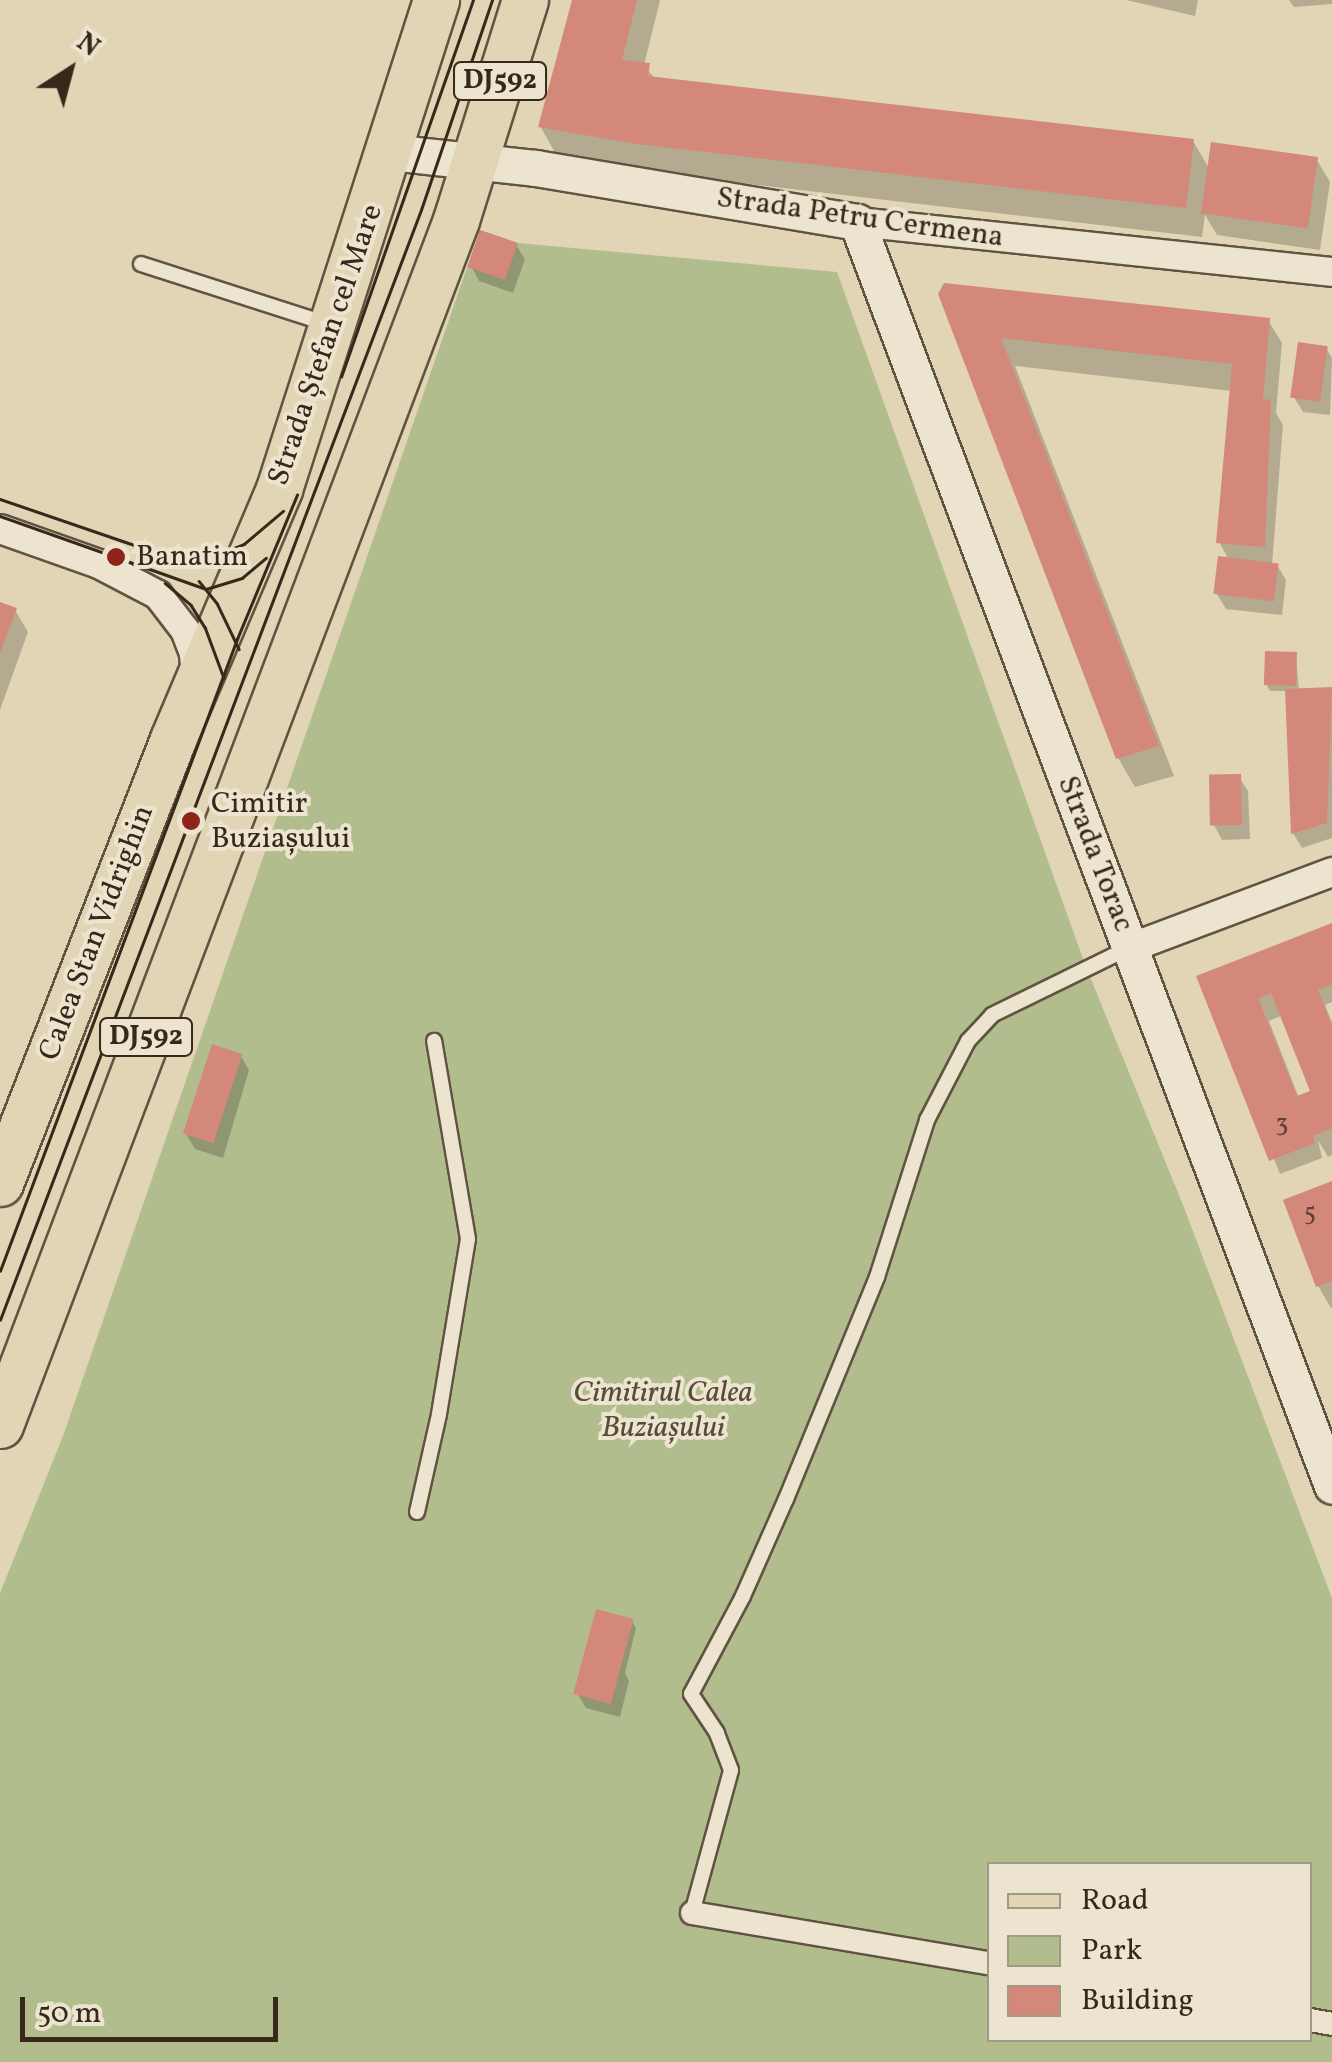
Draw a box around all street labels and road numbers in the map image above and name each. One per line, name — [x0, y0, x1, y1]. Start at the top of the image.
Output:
road number: DJ592 — [452, 58, 548, 104]
street label: Strada Petru Cermena — [714, 180, 1006, 256]
street label: Strada Ștefan cel Mare — [261, 200, 391, 490]
street label: Strada Torac — [1049, 771, 1141, 937]
street label: Calea Stan Vidrighin — [32, 800, 162, 1066]
road number: DJ592 — [98, 1014, 194, 1060]

